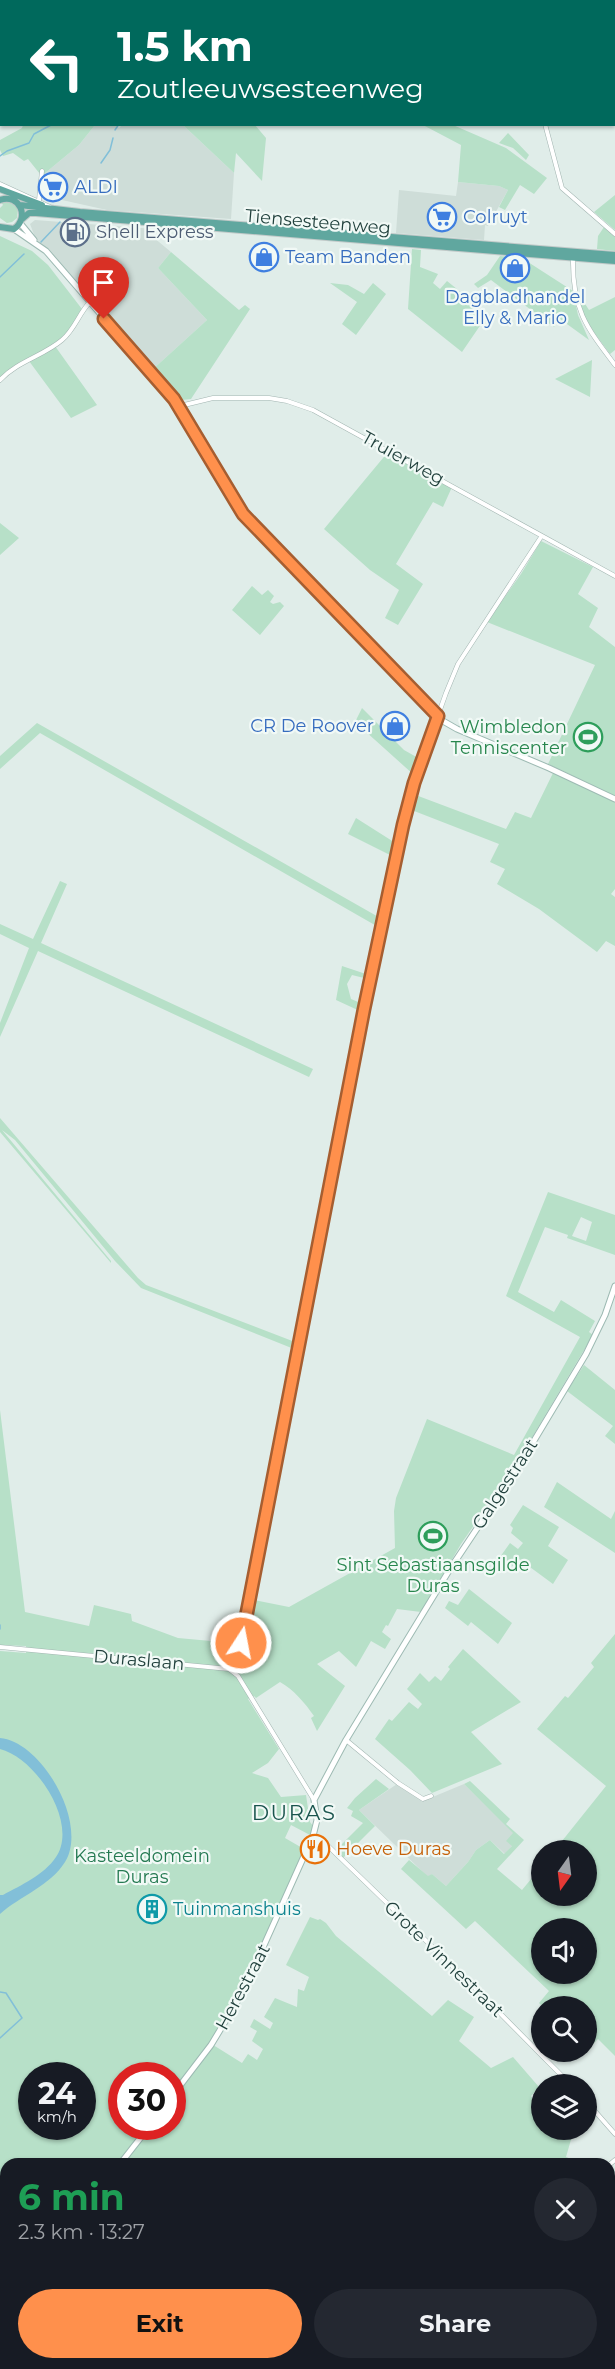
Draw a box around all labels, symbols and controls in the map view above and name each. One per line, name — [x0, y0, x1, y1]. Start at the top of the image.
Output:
text: 1.5 km — [117, 20, 253, 72]
icon: left — [18, 24, 96, 102]
text: Zoutleeuwsesteenweg — [117, 72, 424, 105]
supermarket icon: ALDI — [37, 171, 69, 203]
place label: ALDI — [74, 176, 118, 198]
supermarket icon: Colruyt — [426, 201, 458, 233]
street label: Tiensesteenweg — [244, 205, 392, 239]
place label: Colruyt — [463, 206, 528, 228]
fuel station icon: Shell Express — [59, 216, 91, 248]
place label: Shell Express — [96, 221, 214, 243]
shop icon: Team Banden — [248, 241, 280, 273]
place label: Team Banden — [285, 246, 411, 268]
shop icon: Dagbladhandel Elly & Mario — [499, 252, 531, 284]
pin — [78, 257, 129, 319]
icon: arrive — [87, 266, 120, 299]
place label: Dagbladhandel Elly & Mario — [445, 286, 585, 329]
street label: Truierweg — [358, 426, 448, 490]
shop icon: CR De Roover — [379, 710, 411, 742]
place label: CR De Roover — [250, 715, 374, 737]
place label: Wimbledon Tenniscenter — [451, 716, 567, 759]
sports icon: Wimbledon Tenniscenter — [572, 721, 604, 753]
street label: Galgestraat — [468, 1435, 542, 1533]
sports icon: Sint Sebastiaansgilde Duras — [417, 1520, 449, 1552]
place label: Sint Sebastiaansgilde Duras — [336, 1554, 530, 1597]
position arrow — [209, 1611, 273, 1675]
street label: Duraslaan — [93, 1645, 185, 1675]
district label: DURAS — [252, 1800, 336, 1825]
restaurant icon: Hoeve Duras — [299, 1833, 331, 1865]
place label: Hoeve Duras — [336, 1838, 451, 1860]
north arrow — [531, 1840, 597, 1906]
map controls — [531, 1840, 597, 2140]
park label: Kasteeldomein Duras — [74, 1845, 210, 1888]
building icon: Tuinmanshuis — [136, 1893, 168, 1925]
street label: Grote Vinnestraat — [379, 1896, 509, 2022]
place label: Tuinmanshuis — [173, 1898, 301, 1920]
button: sound — [531, 1918, 597, 1984]
street label: Herestraat — [211, 1940, 275, 2034]
button: search — [531, 1996, 597, 2062]
speed limit sign: 30 — [108, 2062, 186, 2140]
button: layers — [531, 2074, 597, 2140]
text: 24 — [38, 2075, 76, 2112]
text: km/h — [37, 2107, 77, 2126]
text: 6 min — [18, 2175, 125, 2219]
button: close — [534, 2178, 597, 2241]
text: 2.3 km · 13:27 — [18, 2220, 145, 2244]
button: Exit — [18, 2289, 302, 2358]
button: Share — [314, 2289, 597, 2358]

